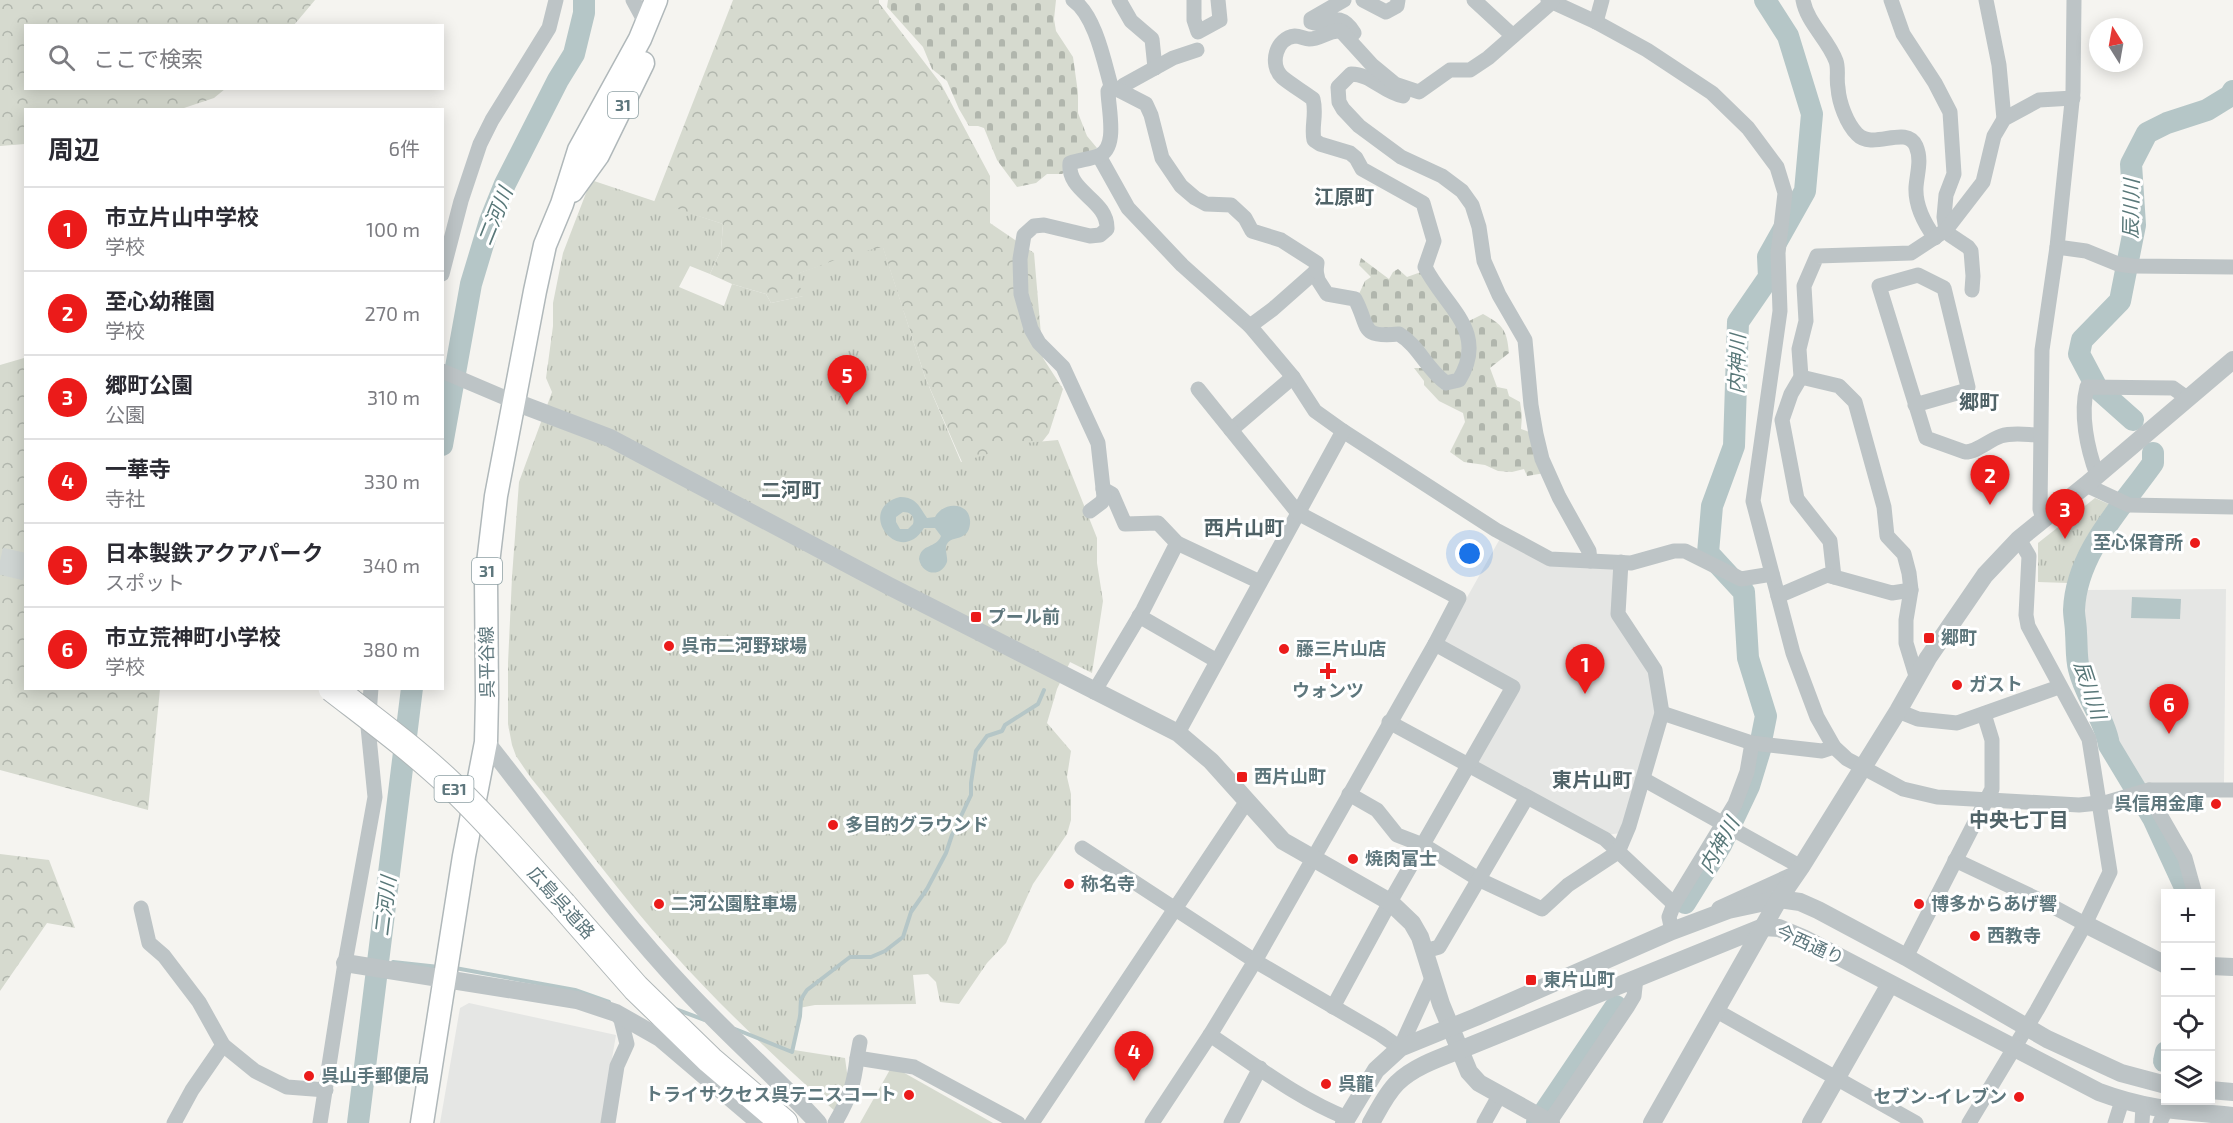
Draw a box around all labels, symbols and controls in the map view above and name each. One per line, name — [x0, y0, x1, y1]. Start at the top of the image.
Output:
north arrow — [2089, 18, 2143, 72]
search box — [24, 24, 444, 90]
icon: search — [45, 41, 78, 74]
text: ここで検索 — [93, 45, 203, 71]
road number: 31 — [608, 92, 638, 118]
text: 周辺 — [48, 133, 100, 164]
text: 6件 — [389, 136, 420, 160]
water label: 辰川川 — [2117, 177, 2143, 239]
water label: 二河川 — [472, 181, 517, 248]
district label: 江原町 — [1314, 184, 1374, 208]
text: 市立片山中学校 — [105, 203, 259, 229]
text: 1 — [63, 217, 72, 241]
text: 100 m — [366, 217, 420, 241]
text: 学校 — [105, 234, 145, 258]
text: 至心幼稚園 — [105, 287, 215, 313]
text: 2 — [62, 301, 73, 325]
text: 270 m — [364, 301, 420, 325]
text: 学校 — [105, 318, 145, 342]
water label: 内神川 — [1723, 332, 1749, 394]
pin: 5 — [828, 356, 866, 405]
text: 郷町公園 — [105, 371, 193, 397]
text: 3 — [62, 385, 73, 409]
text: 310 m — [367, 385, 420, 409]
district label: 郷町 — [1959, 389, 1999, 413]
text: 公園 — [105, 402, 145, 426]
text: 一華寺 — [105, 455, 171, 481]
pin: 2 — [1970, 456, 2010, 505]
text: 4 — [61, 469, 74, 493]
text: 330 m — [364, 469, 420, 493]
district label: 二河町 — [761, 477, 821, 501]
text: 寺社 — [105, 486, 145, 510]
pin: 3 — [2046, 490, 2084, 539]
district label: 西片山町 — [1204, 515, 1284, 539]
place label: 至心保育所 — [2093, 531, 2183, 553]
marker: 至心保育所 — [2188, 536, 2202, 550]
text: 日本製鉄アクアパーク — [105, 539, 323, 565]
your location — [1455, 539, 1484, 568]
text: 5 — [62, 553, 73, 577]
text: 340 m — [363, 553, 420, 577]
road number: 31 — [472, 558, 502, 584]
text: スポット — [105, 570, 185, 594]
place label: プール前 — [988, 605, 1060, 627]
marker: プール前 — [969, 610, 983, 624]
text: 市立荒神町小学校 — [105, 623, 281, 649]
street label: 呉平谷線 — [474, 626, 498, 698]
place label: 郷町 — [1941, 626, 1977, 648]
marker: 郷町 — [1922, 631, 1936, 645]
place label: 呉市二河野球場 — [681, 634, 807, 656]
text: 6 — [62, 637, 73, 661]
text: 380 m — [363, 637, 420, 661]
place label: 藤三片山店 — [1296, 637, 1386, 659]
marker: 呉市二河野球場 — [662, 639, 676, 653]
marker: 藤三片山店 — [1277, 642, 1291, 656]
pin: 1 — [1566, 644, 1604, 694]
text: 学校 — [105, 654, 145, 678]
water label: 辰川川 — [2070, 657, 2112, 724]
marker: ウォンツ — [1321, 664, 1335, 678]
place label: ガスト — [1969, 673, 2023, 695]
marker: ガスト — [1950, 678, 1964, 692]
place label: ウォンツ — [1292, 679, 1364, 701]
pin: 6 — [2150, 684, 2188, 734]
place label: 西片山町 — [1254, 765, 1326, 787]
district label: 東片山町 — [1552, 767, 1632, 791]
marker: 西片山町 — [1235, 770, 1249, 784]
road number: E31 — [434, 776, 474, 802]
place label: 呉信用金庫 — [2114, 792, 2204, 814]
marker: 呉信用金庫 — [2209, 797, 2223, 811]
district label: 中央七丁目 — [1969, 807, 2069, 831]
water label: 内神川 — [1693, 811, 1744, 877]
place label: 多目的グラウンド — [845, 813, 989, 835]
marker: 多目的グラウンド — [826, 818, 840, 832]
place label: 焼肉富士 — [1365, 847, 1437, 869]
marker: 焼肉富士 — [1346, 852, 1360, 866]
street label: 広島呉道路 — [523, 862, 600, 943]
place label: 称名寺 — [1081, 872, 1135, 894]
water label: 二河川 — [368, 873, 400, 937]
marker: 称名寺 — [1062, 877, 1076, 891]
map controls — [2161, 889, 2215, 1105]
button: + — [2161, 889, 2215, 943]
place label: 二河公園駐車場 — [671, 892, 797, 914]
place label: 博多からあげ響 — [1931, 892, 2057, 914]
marker: 二河公園駐車場 — [652, 897, 666, 911]
marker: 博多からあげ響 — [1912, 897, 1926, 911]
street label: 今西通り — [1773, 919, 1848, 969]
place label: 西教寺 — [1987, 924, 2041, 946]
marker: 西教寺 — [1968, 929, 1982, 943]
button: − — [2161, 943, 2215, 997]
place label: 東片山町 — [1543, 968, 1615, 990]
marker: 東片山町 — [1524, 973, 1538, 987]
button: locate — [2161, 997, 2215, 1051]
pin: 4 — [1114, 1032, 1154, 1081]
button: layers — [2161, 1051, 2215, 1105]
place label: 呉山手郵便局 — [321, 1064, 429, 1086]
marker: 呉山手郵便局 — [302, 1069, 316, 1083]
place label: 呉龍 — [1338, 1072, 1374, 1094]
marker: 呉龍 — [1319, 1077, 1333, 1091]
place label: トライサクセス呉テニスコート — [645, 1083, 897, 1105]
place label: セブン-イレブン — [1874, 1085, 2007, 1107]
marker: トライサクセス呉テニスコート — [902, 1088, 916, 1102]
marker: セブン-イレブン — [2012, 1090, 2026, 1104]

